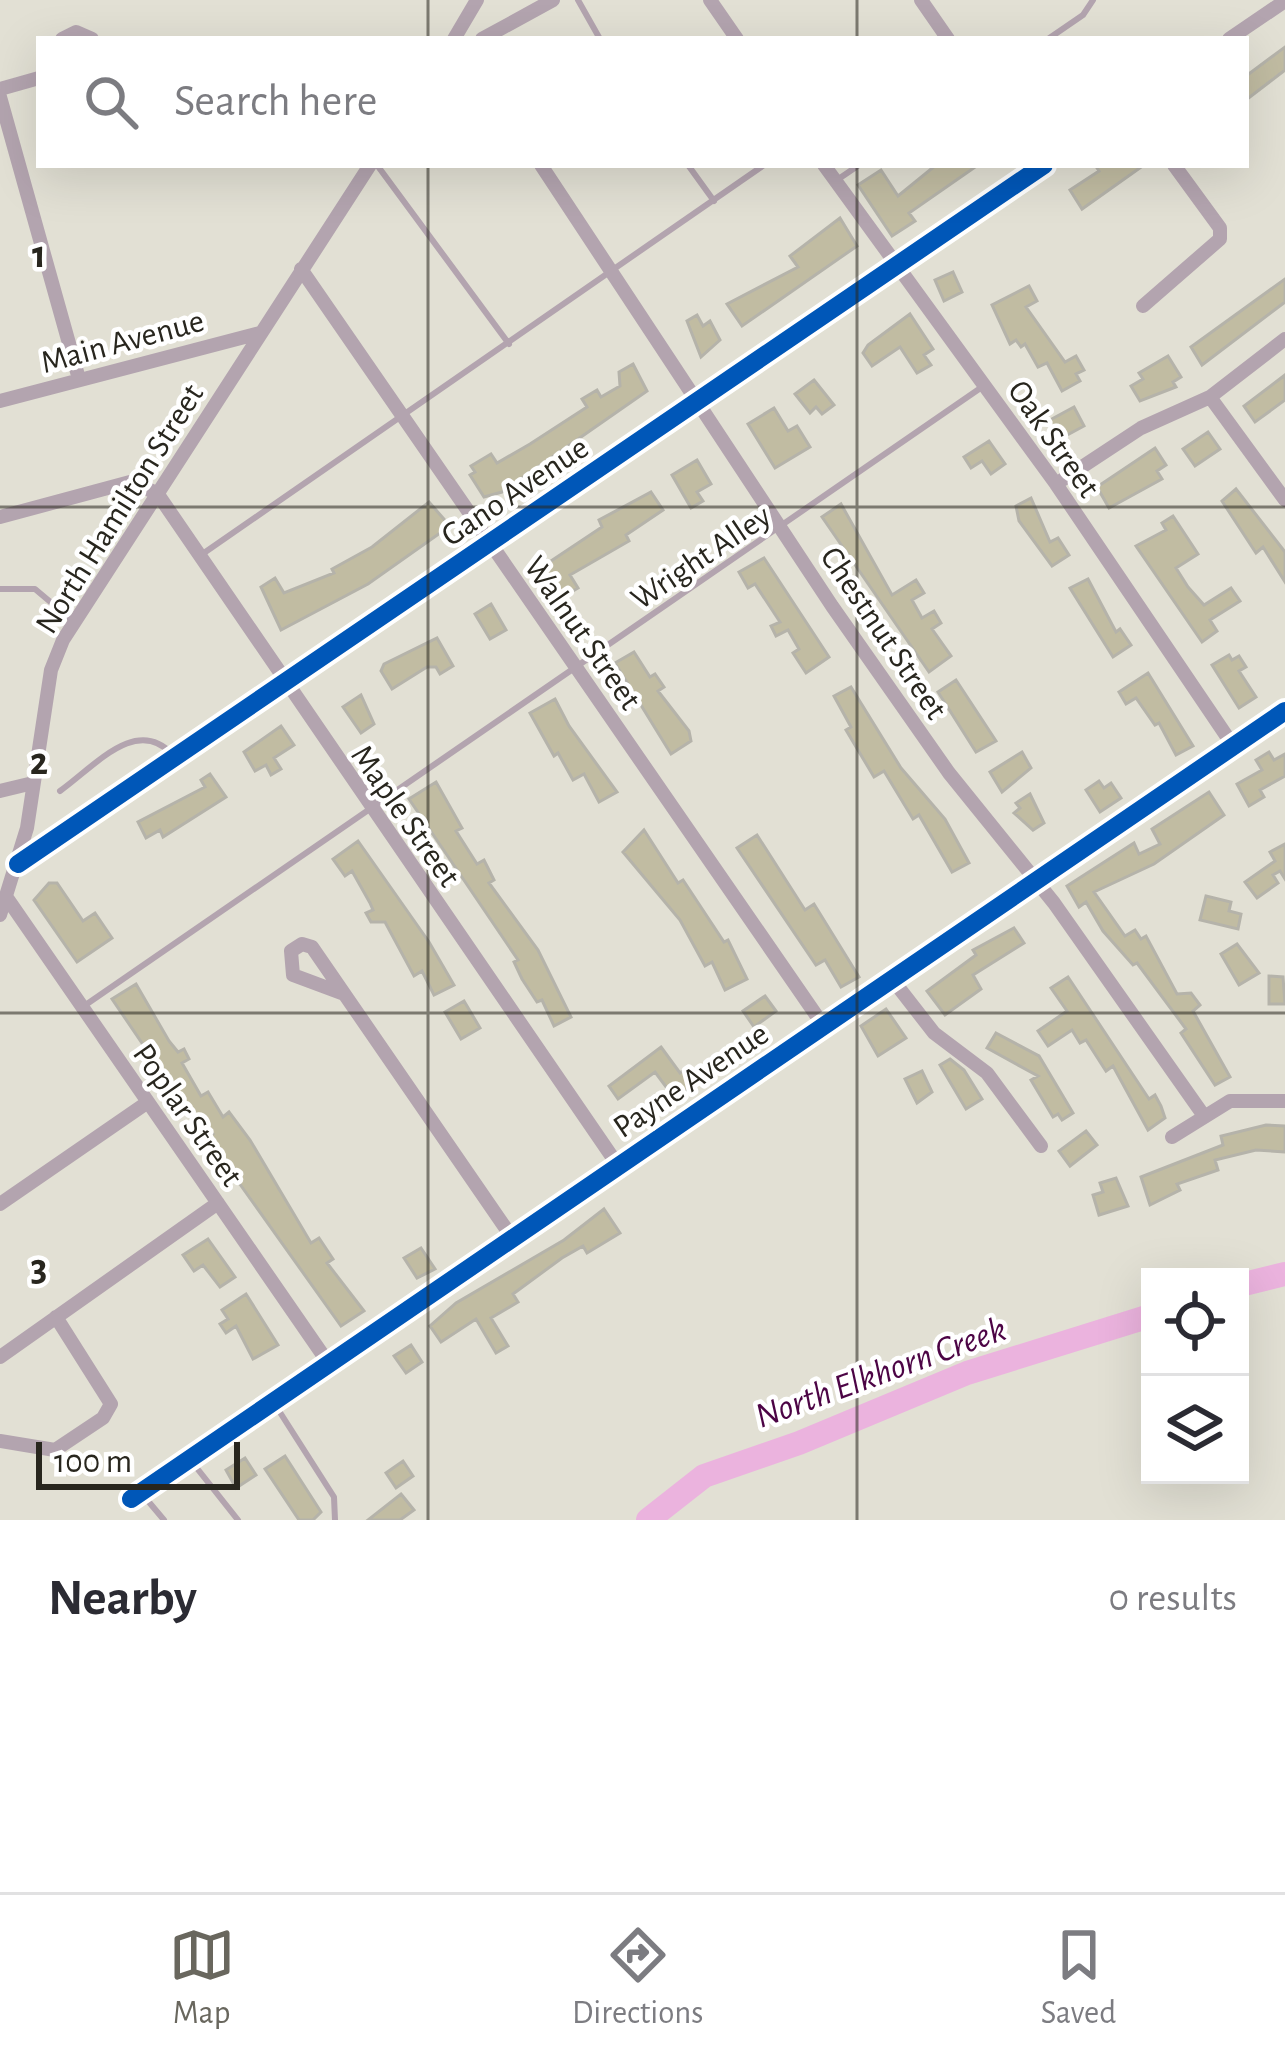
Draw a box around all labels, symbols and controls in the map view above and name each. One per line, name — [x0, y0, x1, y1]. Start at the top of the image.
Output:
search box — [36, 36, 1249, 168]
icon: search — [78, 69, 144, 135]
text: Search here — [174, 79, 377, 124]
text: 1 — [32, 236, 46, 275]
street label: Main Avenue — [37, 305, 208, 380]
street label: Oak Street — [1001, 375, 1105, 504]
street label: North Hamilton Street — [30, 378, 210, 640]
street label: Gano Avenue — [436, 431, 595, 553]
street label: Wright Alley — [626, 500, 777, 617]
street label: Chestnut Street — [813, 541, 953, 726]
street label: Walnut Street — [517, 551, 647, 716]
street label: Maple Street — [344, 740, 466, 894]
text: 2 — [30, 743, 48, 782]
street label: Payne Avenue — [608, 1017, 775, 1145]
street label: Poplar Street — [126, 1038, 248, 1193]
text: 3 — [31, 1249, 47, 1288]
map controls — [1141, 1268, 1249, 1484]
button: locate — [1141, 1268, 1249, 1376]
water label: North Elkhorn Creek — [751, 1311, 1011, 1435]
button: layers — [1141, 1376, 1249, 1484]
scale bar — [36, 1436, 240, 1489]
text: 100 m — [54, 1446, 132, 1479]
text: Nearby — [48, 1573, 197, 1624]
text: 0 results — [1109, 1579, 1237, 1618]
tab: Map — [169, 1922, 235, 2034]
tab: Directions — [572, 1922, 703, 2034]
tab: Saved — [1041, 1922, 1116, 2034]

